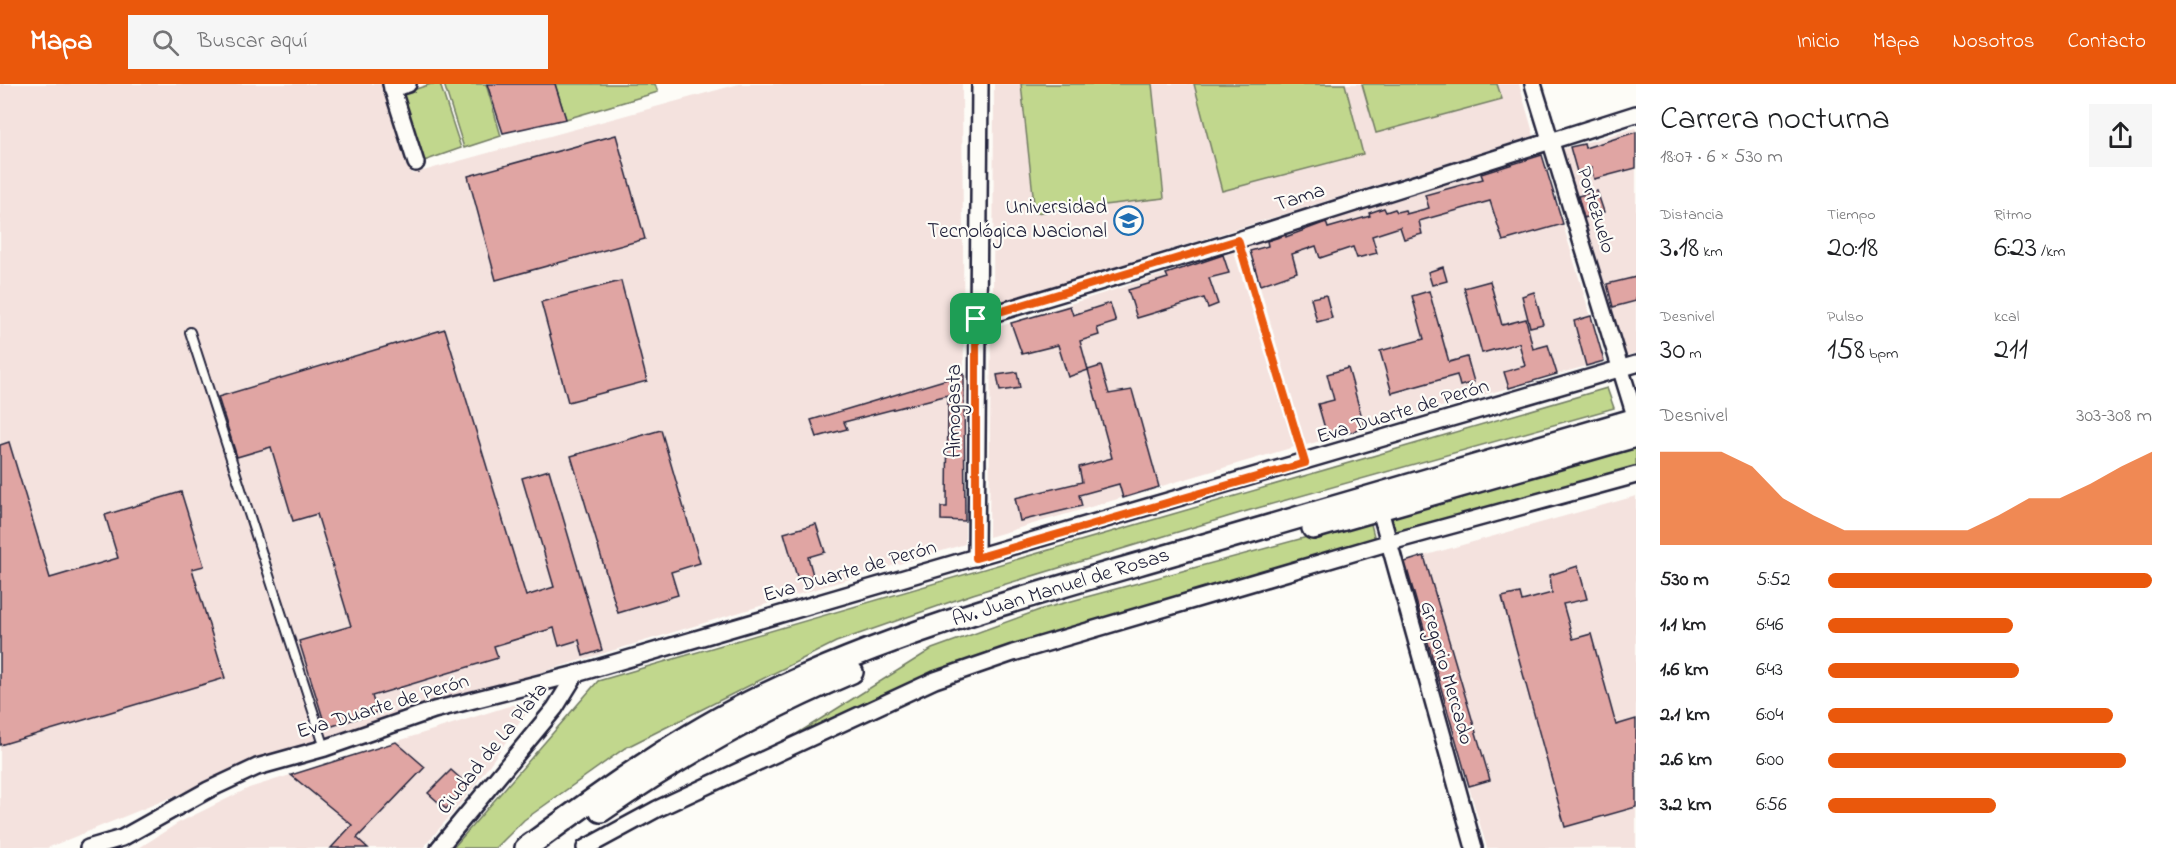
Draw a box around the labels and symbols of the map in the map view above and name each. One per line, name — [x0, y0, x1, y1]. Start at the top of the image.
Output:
street label: Portezuelo — [1568, 163, 1622, 257]
street label: Tama — [1271, 176, 1329, 220]
place label: Universidad Tecnológica Nacional — [927, 193, 1107, 249]
school or university icon: Universidad Tecnológica Nacional — [1112, 204, 1144, 236]
pin — [950, 293, 1001, 344]
street label: Aimogasta — [940, 364, 972, 458]
street label: Eva Duarte de Perón — [1313, 372, 1493, 452]
street label: Eva Duarte de Perón — [760, 533, 940, 611]
street label: Av. Juan Manuel de Rosas — [949, 541, 1173, 635]
street label: Gregorio Mercado — [1409, 598, 1481, 749]
street label: Eva Duarte de Perón — [293, 667, 473, 747]
street label: Ciudad de La Plata — [430, 676, 556, 822]

